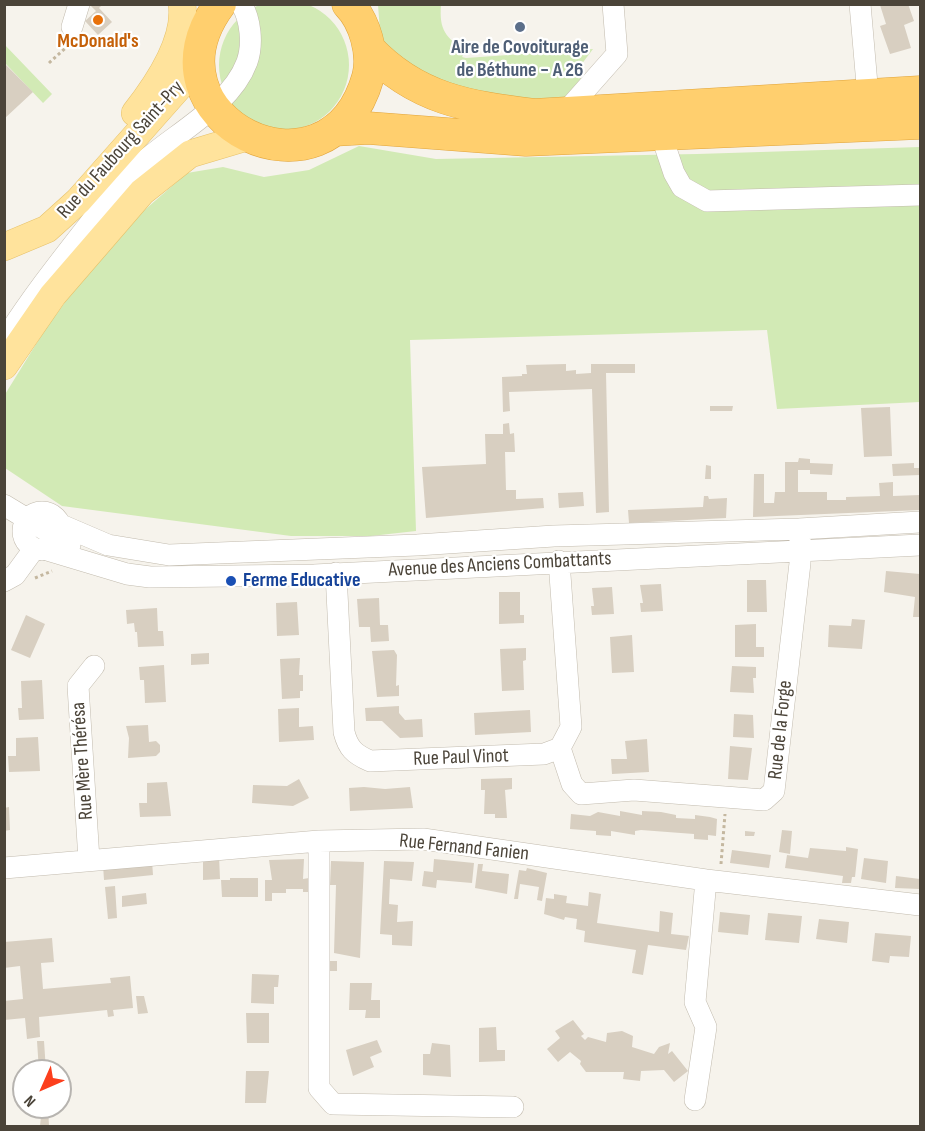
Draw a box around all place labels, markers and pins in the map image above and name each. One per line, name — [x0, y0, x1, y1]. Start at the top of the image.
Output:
marker: McDonald's — [91, 13, 105, 27]
marker: Aire de Covoiturage de Béthune − A 26 — [513, 20, 527, 34]
place label: McDonald's — [57, 30, 139, 54]
place label: Aire de Covoiturage de Béthune − A 26 — [451, 36, 589, 83]
place label: Ferme Educative — [243, 569, 360, 593]
marker: Ferme Educative — [224, 574, 238, 588]

